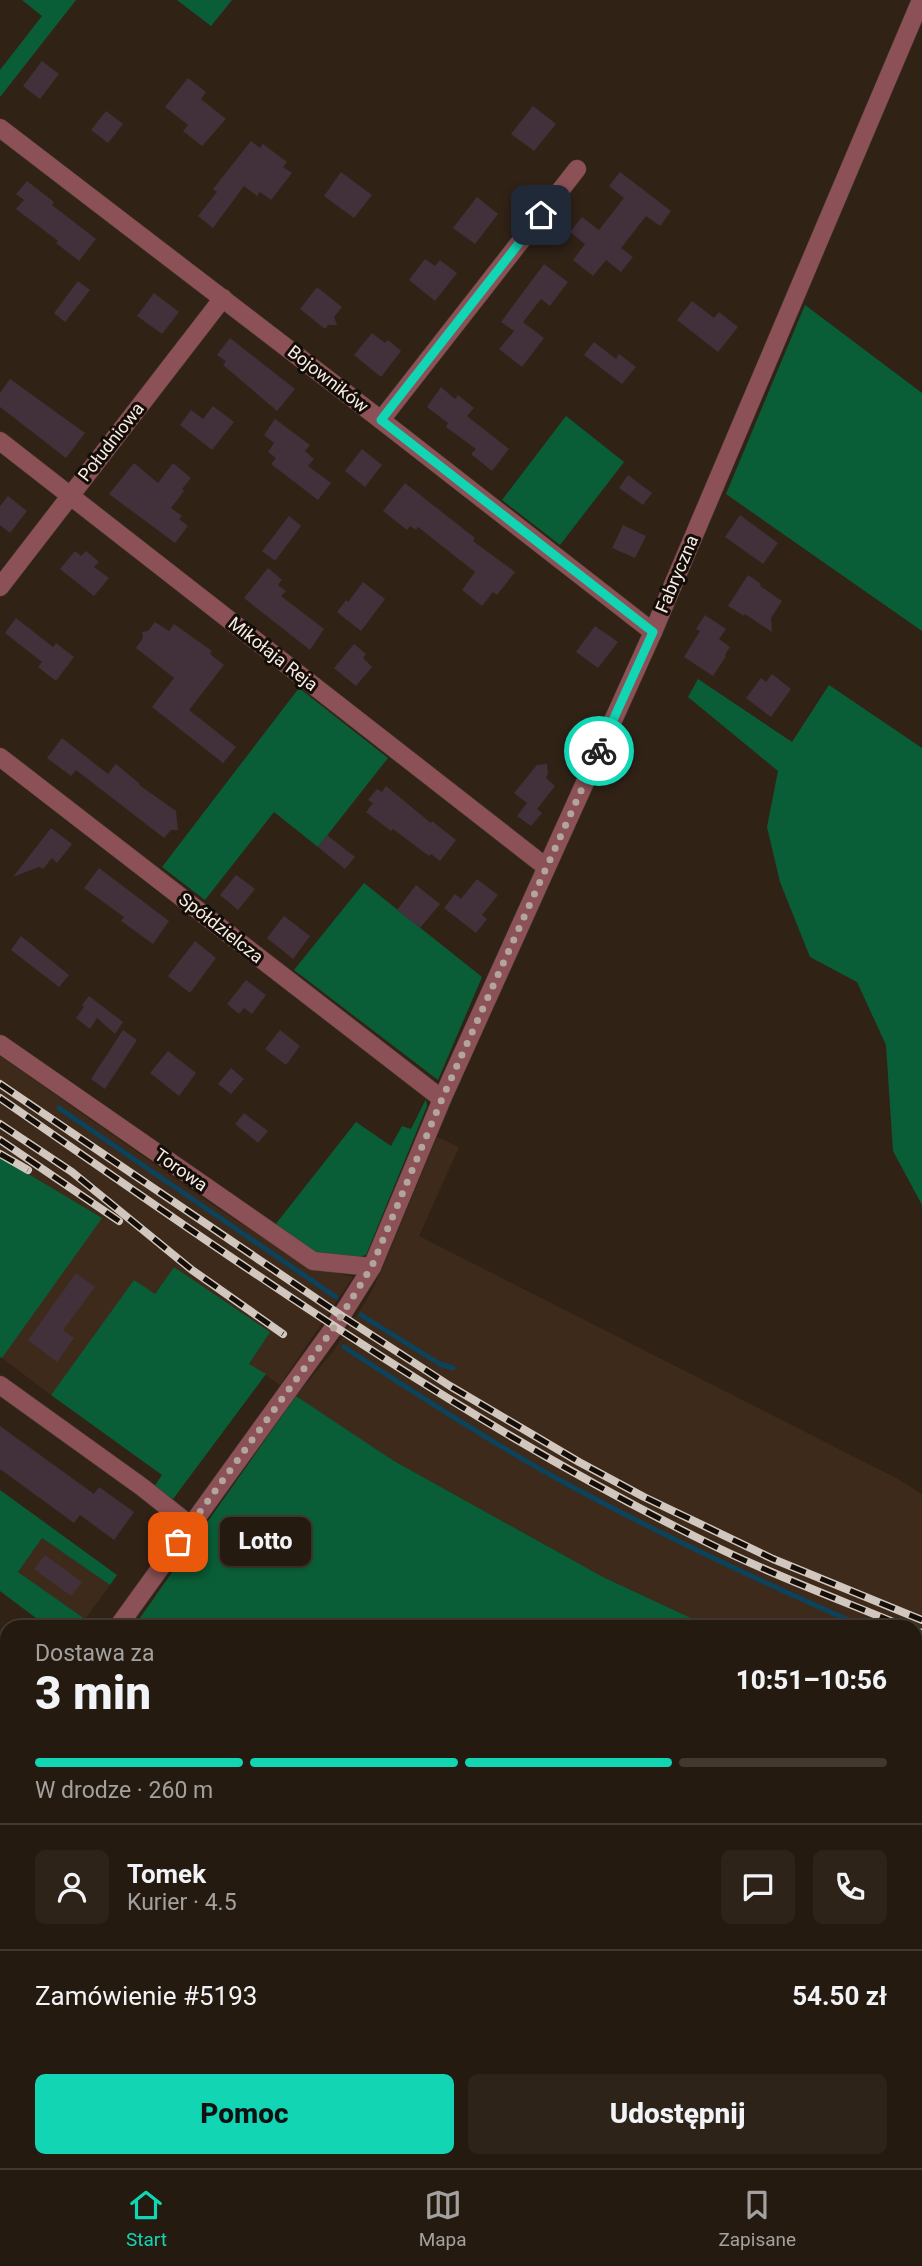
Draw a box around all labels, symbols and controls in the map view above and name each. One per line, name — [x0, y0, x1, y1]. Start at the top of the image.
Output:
pin — [511, 185, 571, 245]
icon: home — [522, 196, 560, 234]
street label: Bojowników — [284, 341, 373, 417]
street label: Południowa — [73, 398, 148, 485]
street label: Fabryczna — [651, 532, 702, 616]
street label: Mikołaja Reja — [225, 612, 322, 695]
courier — [564, 716, 634, 786]
icon: bike — [580, 732, 618, 770]
street label: Spółdzielcza — [175, 888, 268, 967]
street label: Torowa — [151, 1144, 212, 1195]
pin — [148, 1512, 208, 1572]
callout: Lotto — [220, 1518, 311, 1566]
icon: bag — [159, 1523, 197, 1561]
text: Lotto — [239, 1528, 292, 1555]
text: Dostawa za — [35, 1640, 155, 1667]
text: 10:51–10:56 — [736, 1665, 887, 1695]
text: 3 min — [35, 1666, 151, 1720]
text: W drodze · 260 m — [35, 1777, 213, 1804]
button: person — [35, 1850, 109, 1924]
button: chat — [721, 1850, 795, 1924]
button: phone — [813, 1850, 887, 1924]
text: Tomek — [127, 1859, 206, 1889]
text: Kurier · 4.5 — [127, 1889, 237, 1916]
text: Zamówienie #5193 — [35, 1981, 257, 2011]
text: 54.50 zł — [792, 1981, 887, 2011]
button: Pomoc — [35, 2074, 454, 2154]
button: Udostępnij — [468, 2074, 887, 2154]
tab: Start — [126, 2186, 167, 2251]
tab: Mapa — [419, 2186, 467, 2251]
tab: Zapisane — [718, 2186, 796, 2251]

